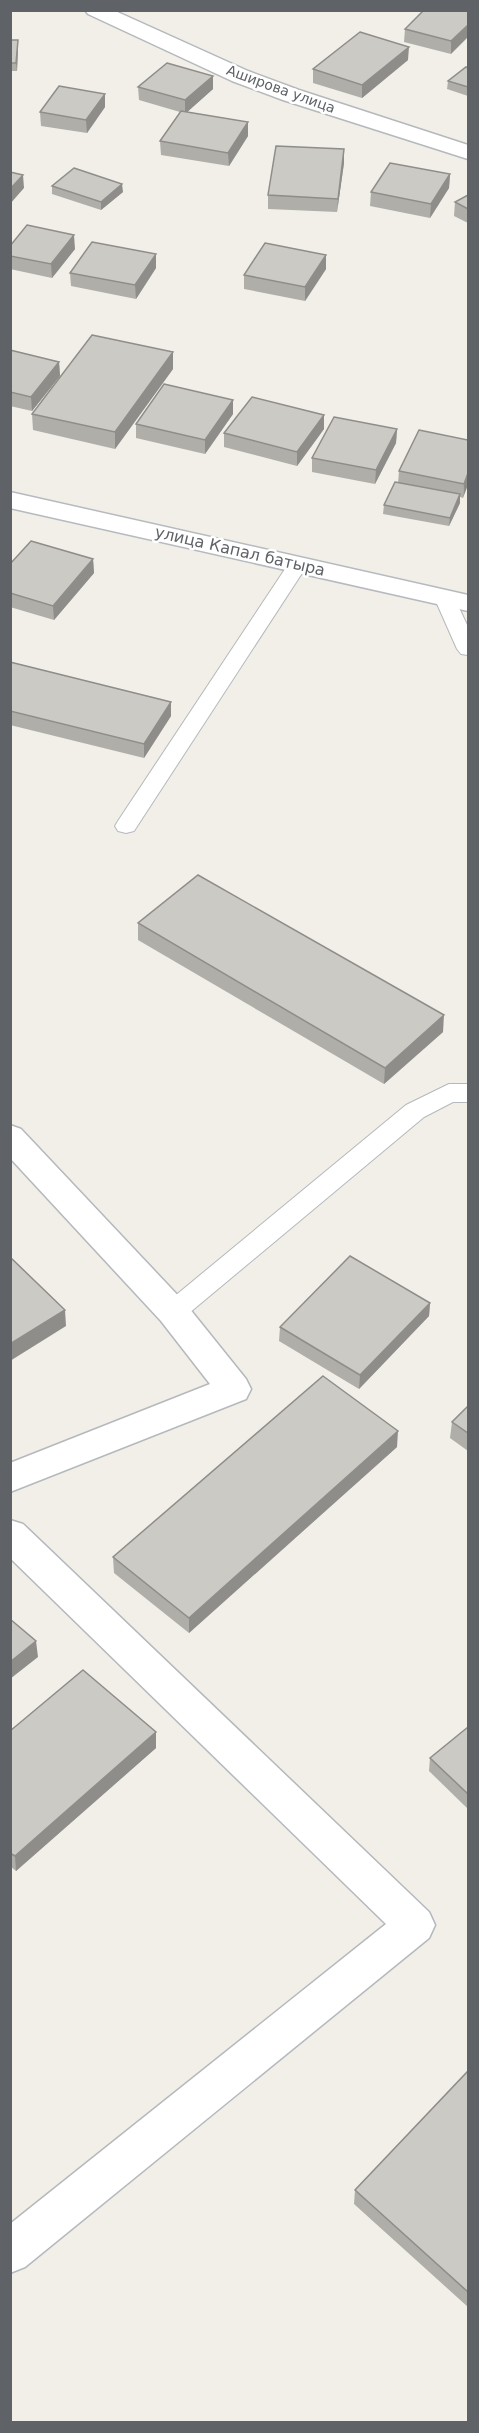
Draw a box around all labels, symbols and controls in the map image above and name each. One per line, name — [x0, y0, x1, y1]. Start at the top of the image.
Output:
street label: Аширова улица — [224, 62, 338, 116]
street label: улица Капал батыра — [153, 522, 327, 580]

